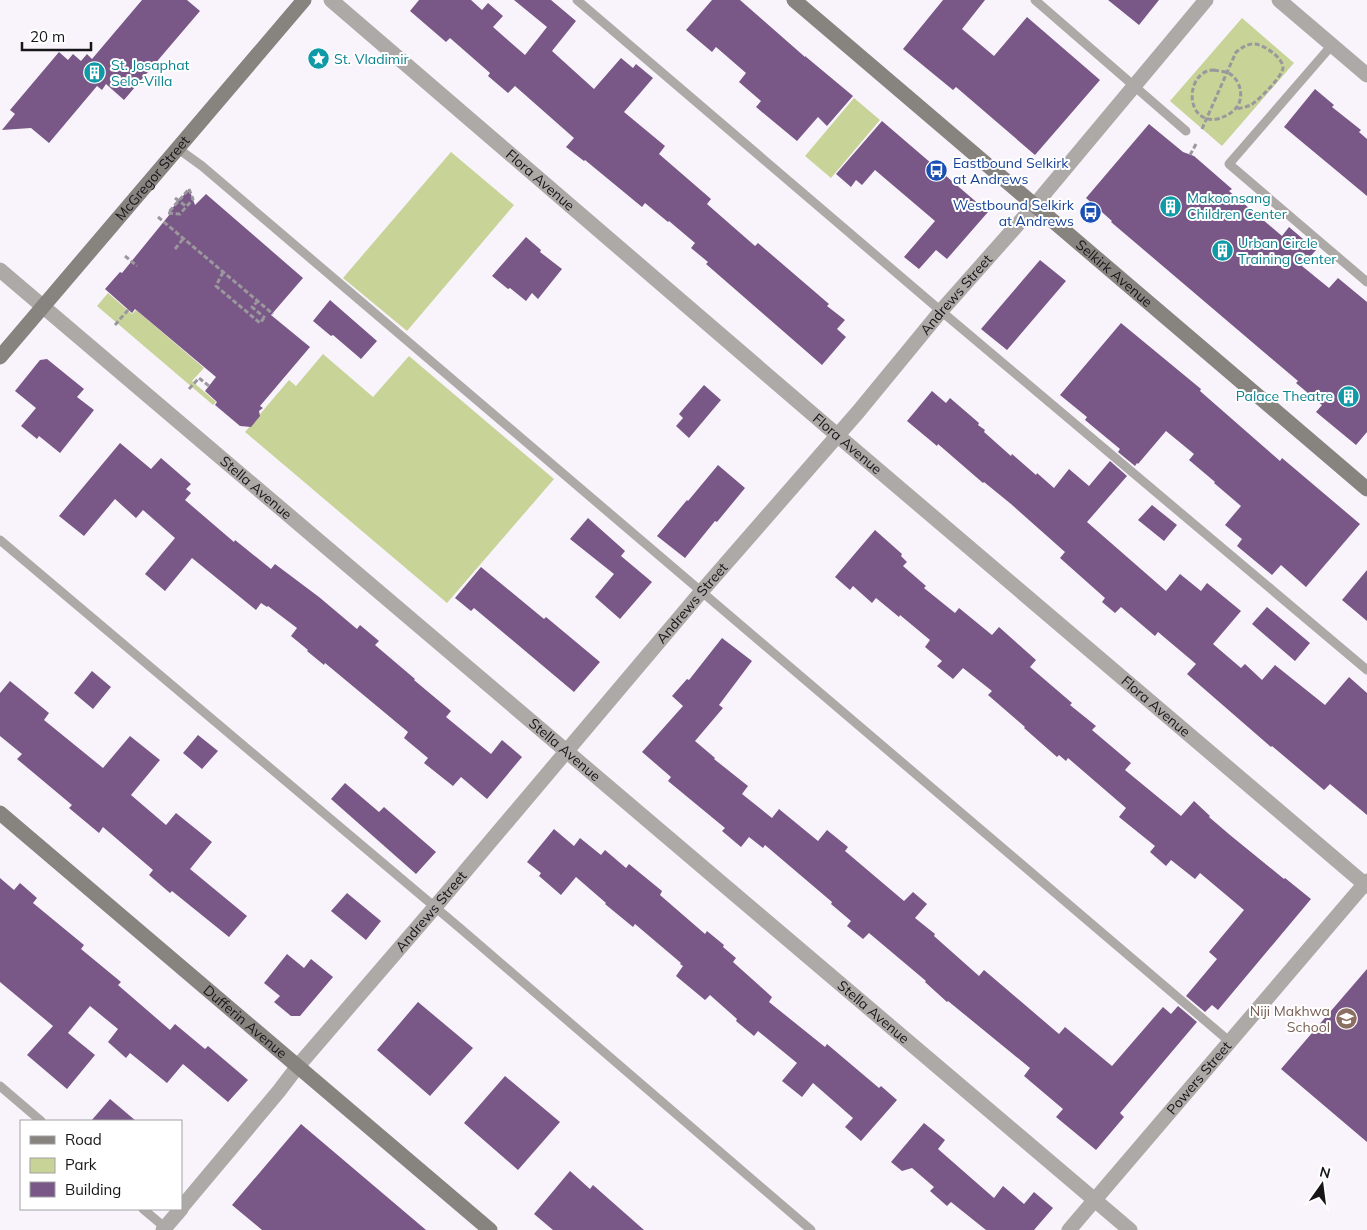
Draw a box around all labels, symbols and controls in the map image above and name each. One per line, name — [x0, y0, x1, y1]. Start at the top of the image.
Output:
scale bar — [22, 20, 91, 52]
text: 20 m — [30, 27, 65, 46]
place icon: St. Vladimir — [306, 47, 330, 71]
place label: St. Vladimir — [334, 50, 409, 68]
place label: St. Josaphat Selo-Villa — [111, 56, 190, 90]
building icon: St. Josaphat Selo-Villa — [83, 61, 107, 85]
street label: McGregor Street — [111, 132, 194, 224]
street label: Flora Avenue — [502, 145, 578, 214]
place label: Eastbound Selkirk at Andrews — [953, 154, 1069, 188]
bus stop icon: Eastbound Selkirk at Andrews — [925, 159, 949, 183]
place label: Makoonsang Children Center — [1187, 189, 1288, 223]
building icon: Makoonsang Children Center — [1159, 194, 1183, 218]
place label: Westbound Selkirk at Andrews — [953, 196, 1075, 230]
bus stop icon: Westbound Selkirk at Andrews — [1078, 201, 1102, 225]
place label: Urban Circle Training Center — [1238, 234, 1337, 268]
street label: Selkirk Avenue — [1072, 236, 1156, 311]
building icon: Urban Circle Training Center — [1210, 239, 1234, 263]
street label: Andrews Street — [916, 251, 996, 338]
building icon: Palace Theatre — [1337, 384, 1361, 408]
place label: Palace Theatre — [1236, 387, 1333, 405]
street label: Flora Avenue — [809, 409, 886, 478]
street label: Stella Avenue — [216, 452, 296, 523]
street label: Andrews Street — [652, 559, 732, 647]
street label: Flora Avenue — [1118, 672, 1194, 741]
street label: Stella Avenue — [525, 714, 604, 785]
street label: Andrews Street — [391, 867, 471, 956]
street label: Stella Avenue — [834, 976, 913, 1048]
street label: Dufferin Avenue — [200, 981, 291, 1062]
place label: Niji Makhwa School — [1250, 1002, 1330, 1036]
school or university icon: Niji Makhwa School — [1334, 1007, 1358, 1031]
street label: Powers Street — [1163, 1037, 1235, 1118]
legend — [20, 1120, 182, 1210]
text: Road — [65, 1130, 102, 1149]
text: Park — [65, 1155, 97, 1174]
north arrow — [1297, 1160, 1347, 1210]
text: N — [1318, 1162, 1332, 1182]
text: Building — [65, 1180, 121, 1199]

